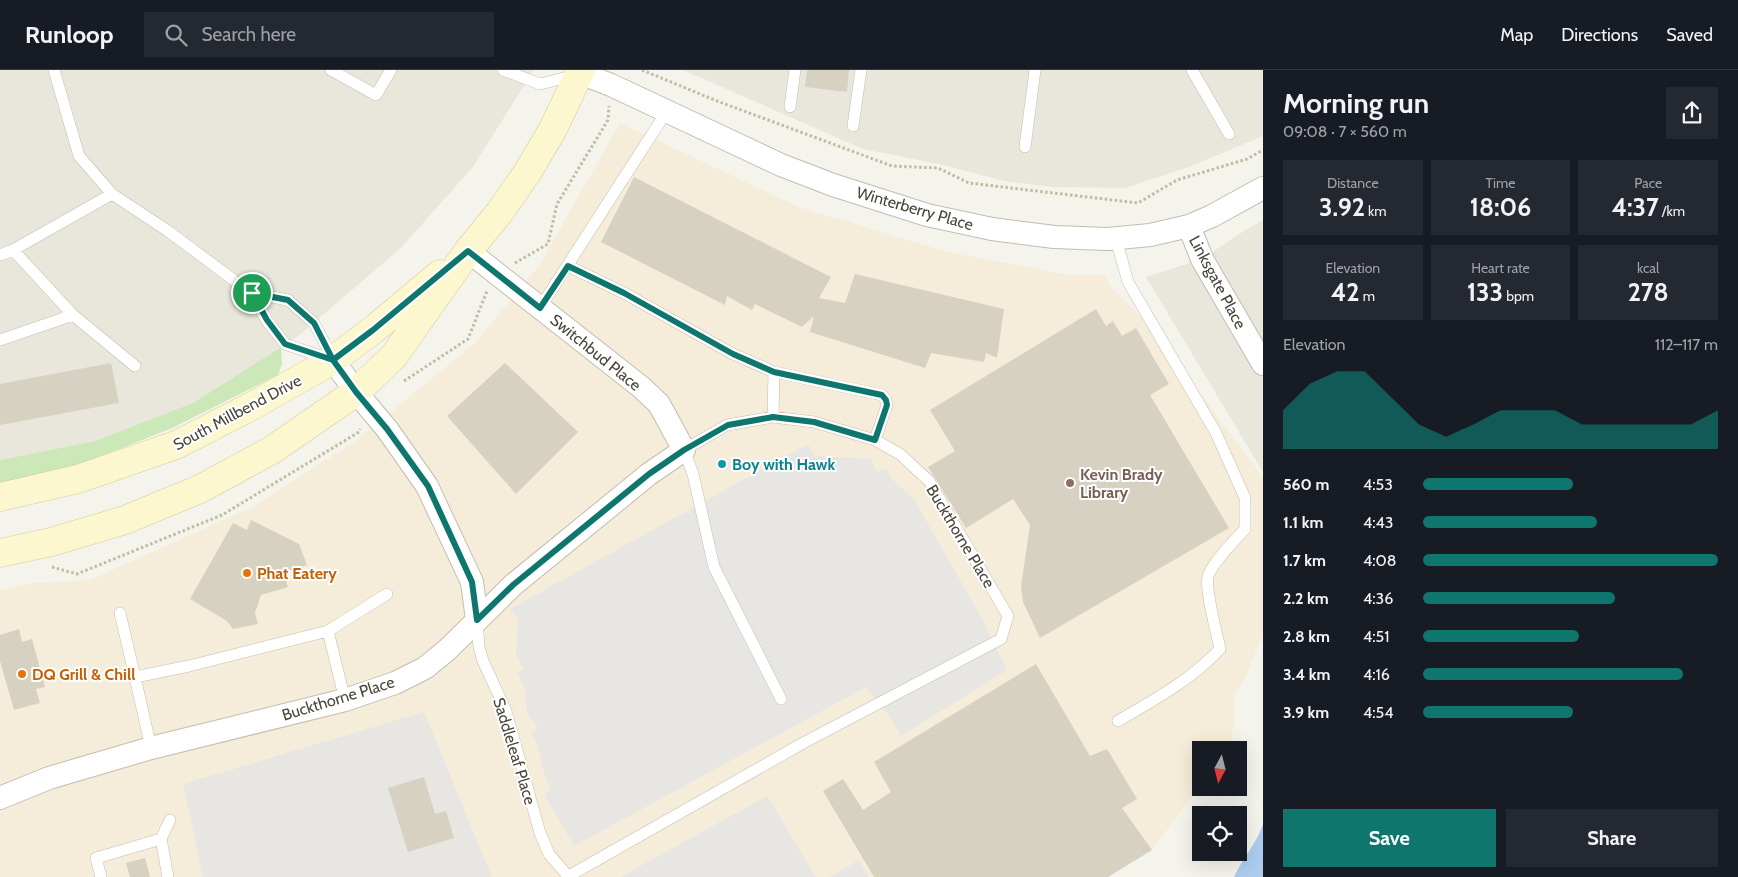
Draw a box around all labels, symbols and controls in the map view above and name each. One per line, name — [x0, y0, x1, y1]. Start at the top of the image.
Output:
search box — [144, 12, 494, 57]
text: Runloop — [25, 20, 114, 49]
icon: search — [162, 21, 190, 49]
text: Search here — [202, 23, 296, 46]
text: Map — [1500, 24, 1533, 46]
text: Directions — [1561, 24, 1638, 46]
text: Saved — [1666, 24, 1713, 46]
text: Morning run — [1283, 86, 1429, 120]
button: share — [1666, 87, 1718, 139]
text: 09:08 · 7 × 560 m — [1283, 122, 1407, 141]
text: Distance — [1327, 174, 1379, 192]
text: Time — [1486, 174, 1515, 192]
text: Pace — [1634, 174, 1662, 192]
street label: Winterberry Place — [854, 183, 975, 234]
text: 3.92 — [1319, 192, 1365, 222]
text: 18:06 — [1470, 192, 1531, 222]
text: 4:37 — [1611, 192, 1659, 222]
text: km — [1365, 202, 1387, 220]
text: /km — [1659, 202, 1685, 220]
street label: Linksgate Place — [1185, 232, 1250, 332]
text: Elevation — [1325, 259, 1380, 277]
text: Heart rate — [1471, 259, 1530, 277]
text: kcal — [1637, 259, 1659, 277]
pin — [231, 272, 273, 314]
text: 42 — [1331, 277, 1359, 307]
text: 133 — [1467, 277, 1503, 307]
text: 278 — [1628, 277, 1669, 307]
icon: arrive — [238, 279, 266, 307]
text: m — [1359, 287, 1375, 305]
text: bpm — [1503, 287, 1534, 305]
street label: Switchbud Place — [547, 310, 645, 395]
text: Elevation — [1283, 335, 1346, 354]
text: 112–117 m — [1655, 335, 1718, 354]
street label: South Millbend Drive — [170, 371, 305, 454]
place label: Boy with Hawk — [732, 455, 835, 474]
marker: Boy with Hawk — [716, 458, 728, 470]
place label: Kevin Brady Library — [1080, 465, 1163, 502]
text: 560 m — [1283, 475, 1329, 494]
text: 4:53 — [1363, 475, 1393, 494]
marker: Kevin Brady Library — [1064, 477, 1076, 489]
street label: Buckthorne Place — [922, 481, 999, 591]
text: 1.1 km — [1283, 513, 1323, 532]
text: 4:43 — [1363, 513, 1393, 532]
text: 1.7 km — [1283, 551, 1326, 570]
text: 4:08 — [1363, 551, 1396, 570]
place label: Phat Eatery — [257, 564, 337, 583]
marker: Phat Eatery — [241, 567, 253, 579]
text: 2.2 km — [1283, 589, 1329, 608]
text: 4:36 — [1363, 589, 1393, 608]
text: 2.8 km — [1283, 627, 1330, 646]
text: 4:51 — [1363, 627, 1389, 646]
place label: DQ Grill & Chill — [32, 665, 135, 684]
text: 3.4 km — [1283, 665, 1330, 684]
text: 4:16 — [1363, 665, 1390, 684]
marker: DQ Grill & Chill — [16, 668, 28, 680]
street label: Buckthorne Place — [280, 672, 397, 725]
street label: Saddleleaf Place — [489, 695, 540, 807]
text: 3.9 km — [1283, 703, 1329, 722]
text: 4:54 — [1363, 703, 1393, 722]
north arrow — [1192, 741, 1248, 796]
map controls — [1192, 741, 1247, 861]
button: locate — [1192, 806, 1247, 861]
button: Save — [1283, 809, 1496, 867]
button: Share — [1506, 809, 1718, 867]

